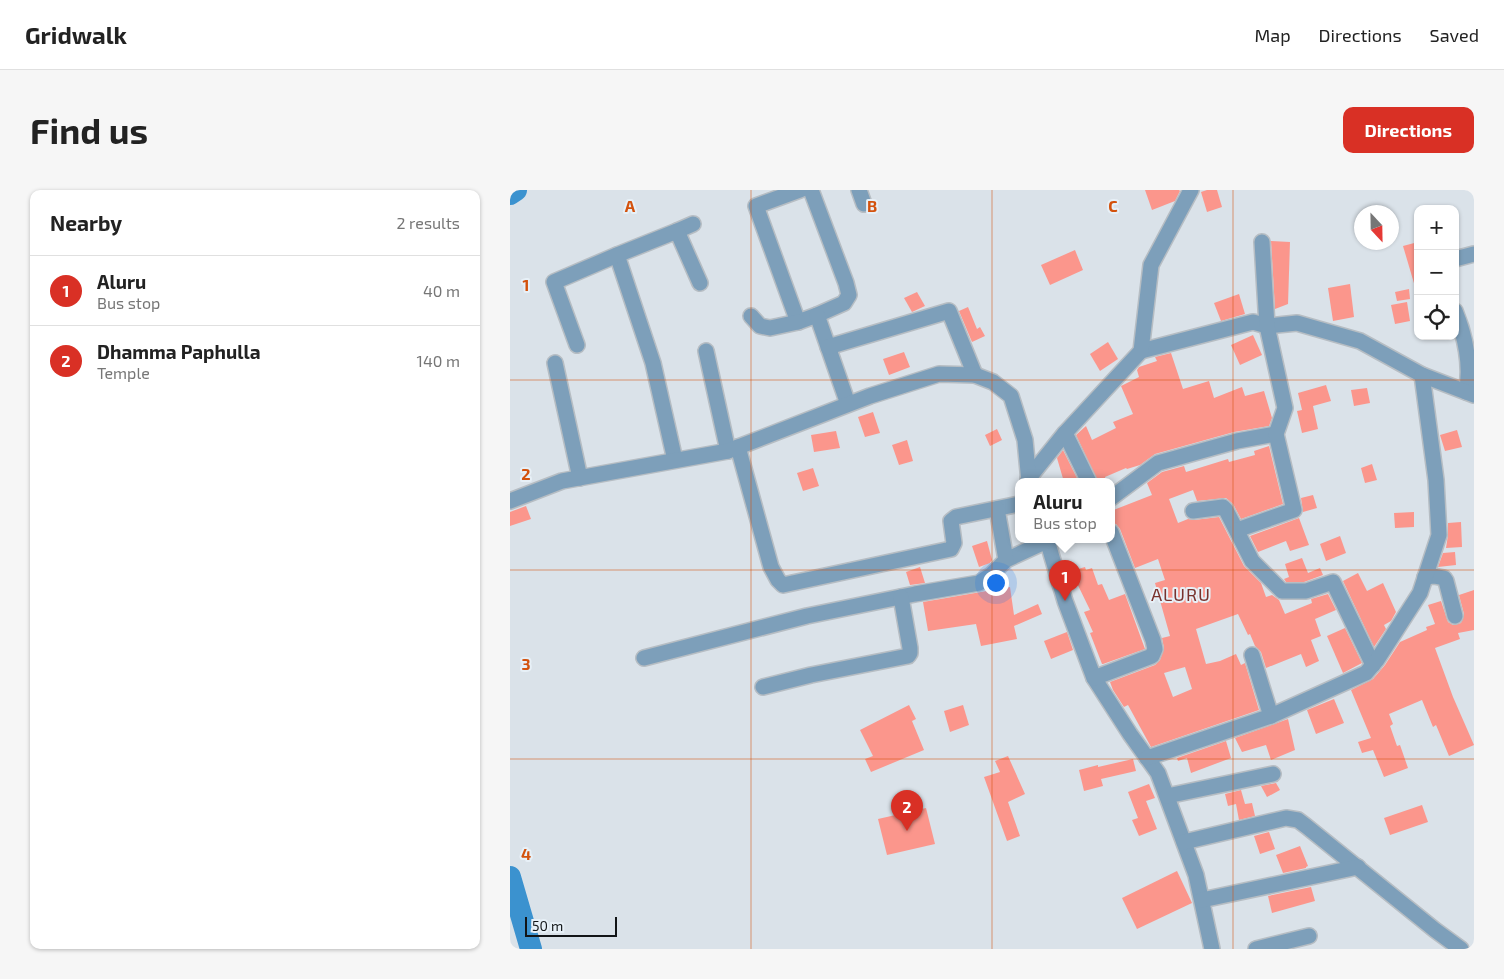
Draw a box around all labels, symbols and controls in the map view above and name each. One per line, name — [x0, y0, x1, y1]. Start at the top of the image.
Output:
text: Gridwalk — [25, 20, 127, 49]
text: Map — [1254, 24, 1291, 46]
text: Directions — [1319, 24, 1402, 46]
text: Saved — [1430, 24, 1479, 46]
button: Directions — [1343, 107, 1474, 153]
text: Find us — [30, 109, 148, 151]
text: A — [625, 196, 636, 215]
text: B — [867, 196, 877, 215]
text: C — [1108, 196, 1118, 215]
north arrow — [1354, 205, 1399, 250]
map controls — [1414, 205, 1459, 340]
button: + — [1414, 205, 1459, 250]
text: Nearby — [50, 210, 122, 235]
text: 2 results — [397, 213, 460, 232]
button: − — [1414, 250, 1459, 295]
text: Aluru — [97, 270, 146, 293]
text: 1 — [523, 275, 529, 294]
text: 1 — [63, 281, 69, 300]
text: 40 m — [423, 281, 460, 300]
text: Bus stop — [97, 293, 160, 312]
button: locate — [1414, 295, 1459, 340]
text: Dhamma Paphulla — [97, 340, 261, 363]
text: 2 — [61, 351, 71, 370]
text: 140 m — [417, 351, 460, 370]
text: Temple — [97, 363, 150, 382]
text: 2 — [521, 464, 531, 483]
popup — [1015, 478, 1115, 543]
text: Aluru — [1033, 490, 1083, 513]
text: Bus stop — [1033, 513, 1097, 532]
pin: 1 — [1049, 560, 1081, 601]
your location — [983, 570, 1009, 596]
district label: ALURU — [1151, 583, 1211, 605]
text: 3 — [521, 654, 531, 673]
pin: 2 — [891, 790, 923, 831]
text: 4 — [521, 844, 531, 863]
scale bar — [525, 914, 618, 937]
text: 50 m — [532, 917, 563, 934]

